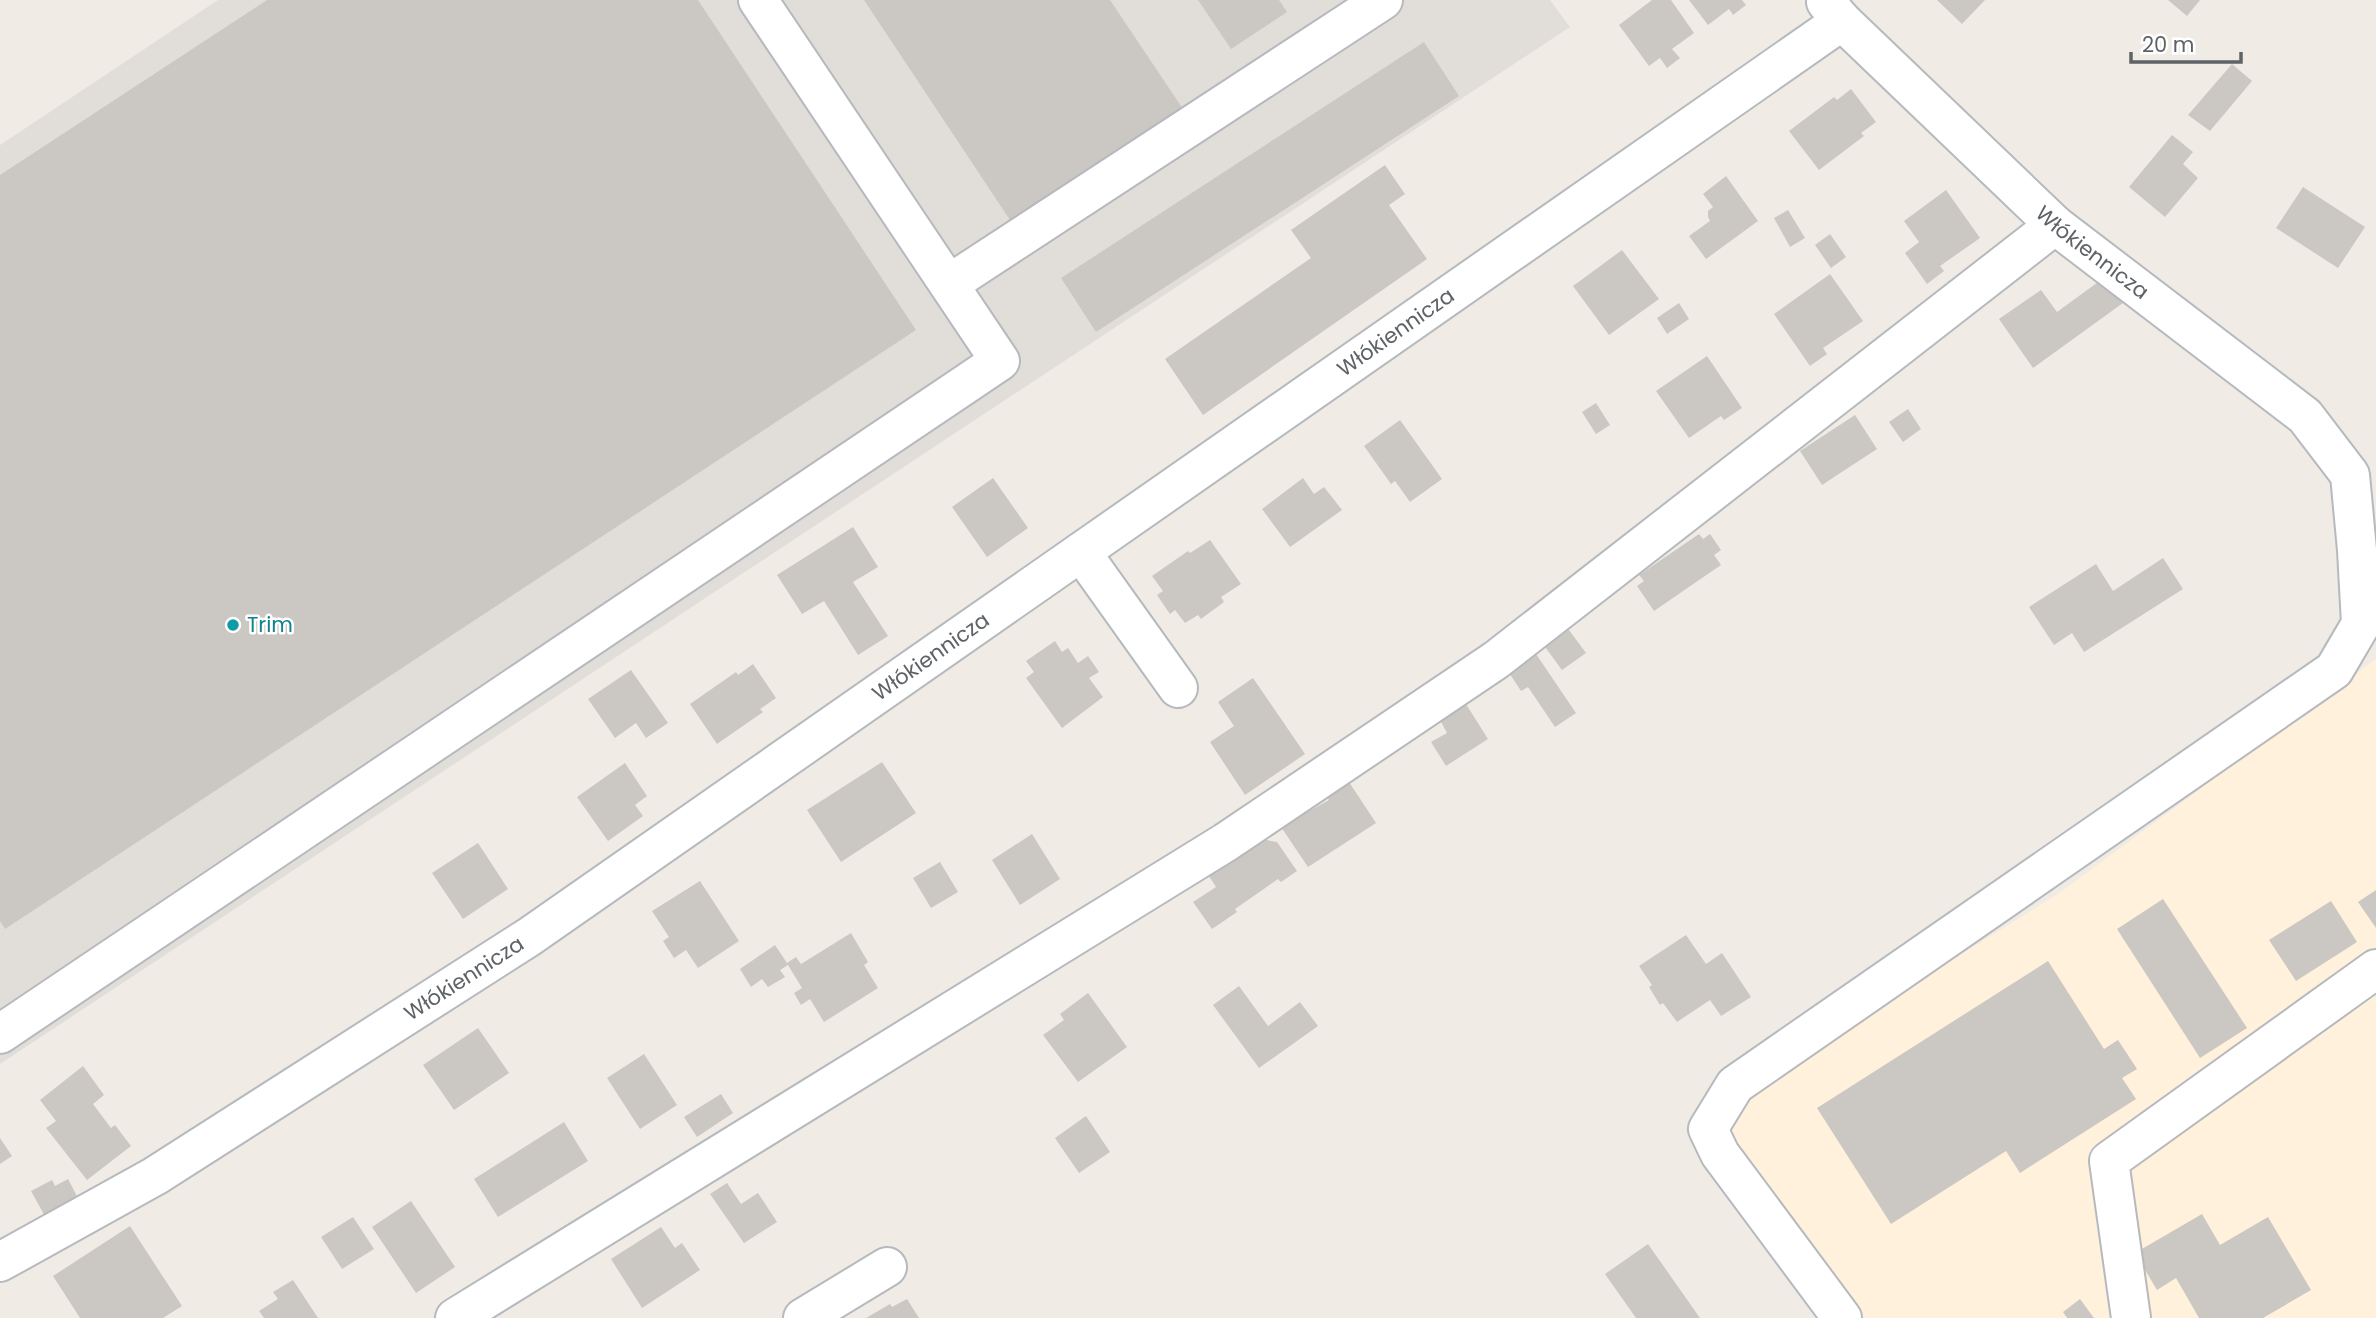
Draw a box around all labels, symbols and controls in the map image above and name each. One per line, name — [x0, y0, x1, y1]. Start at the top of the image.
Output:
scale bar — [2131, 21, 2241, 65]
text: 20 m — [2142, 30, 2195, 59]
street label: Włókiennicza — [2029, 199, 2155, 306]
street label: Włókiennicza — [1331, 281, 1460, 383]
street label: Włókiennicza — [866, 605, 995, 707]
place label: Trim — [247, 610, 293, 639]
marker: Trim — [225, 617, 241, 633]
street label: Włókiennicza — [398, 929, 529, 1027]

